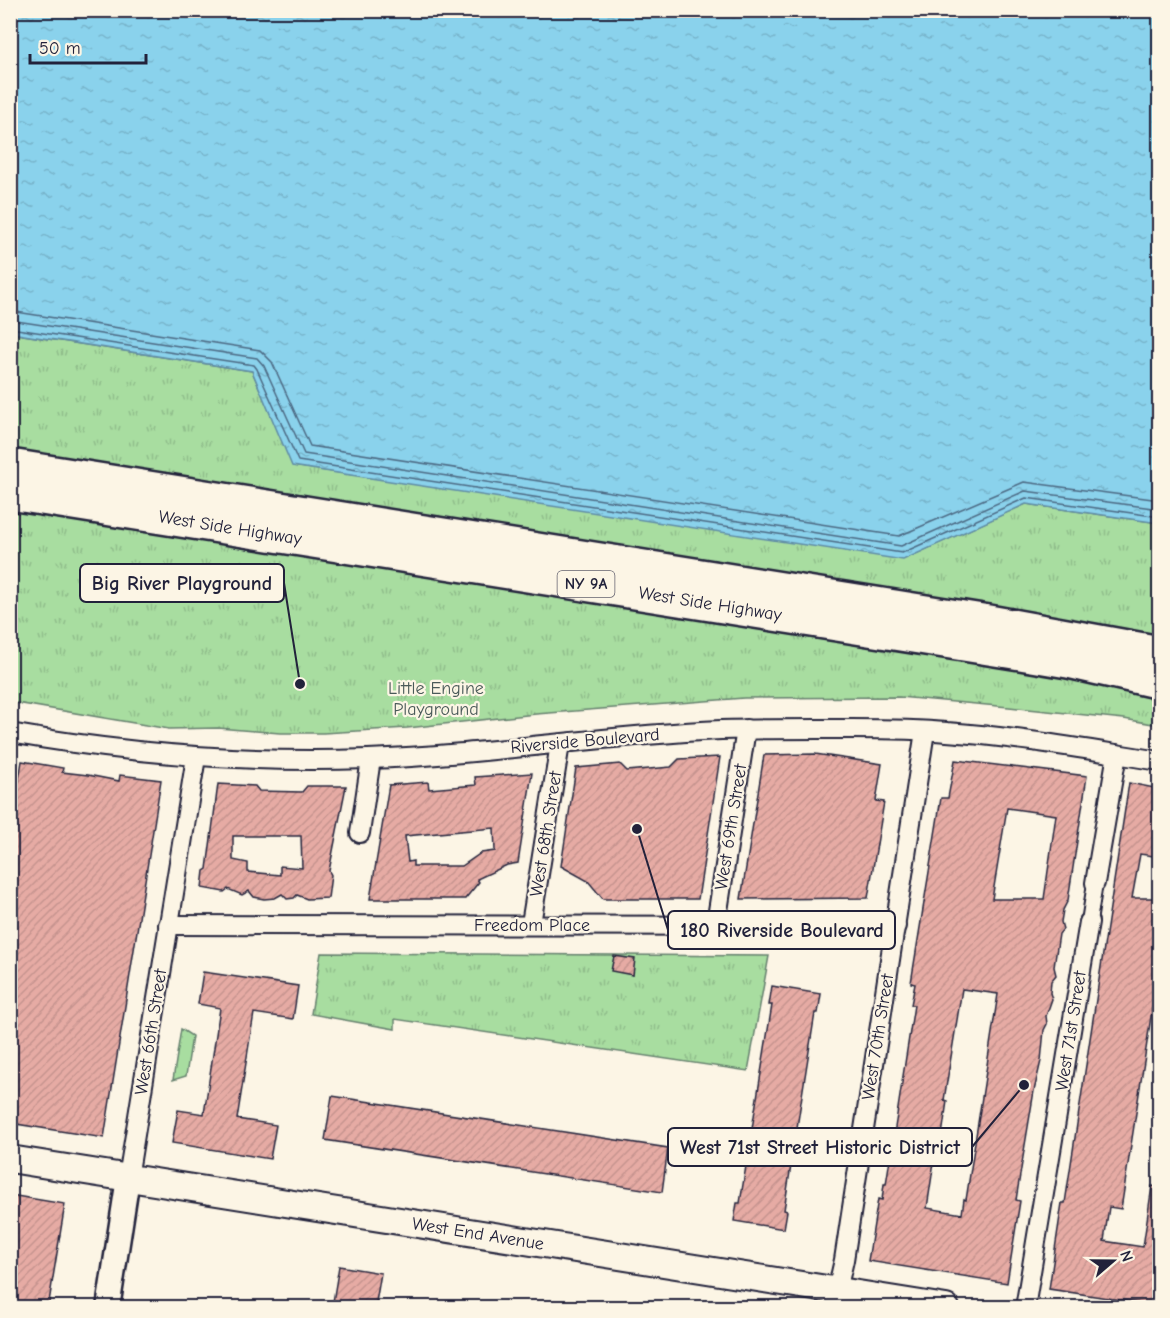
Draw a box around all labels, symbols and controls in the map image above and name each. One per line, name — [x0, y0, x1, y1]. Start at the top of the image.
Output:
scale bar — [30, 27, 146, 65]
text: 50 m — [39, 38, 81, 59]
street label: West Side Highway — [157, 506, 304, 550]
callout: Big River Playground — [80, 564, 284, 602]
road number: NY 9A — [558, 571, 614, 597]
text: Big River Playground — [92, 572, 272, 595]
street label: West Side Highway — [637, 582, 784, 626]
park label: Little Engine Playground — [388, 678, 484, 720]
street label: Riverside Boulevard — [510, 724, 660, 758]
street label: West 69th Street — [711, 762, 751, 891]
street label: West 68th Street — [526, 769, 566, 898]
callout: 180 Riverside Boulevard — [668, 911, 895, 949]
street label: Freedom Place — [474, 915, 590, 936]
text: 180 Riverside Boulevard — [680, 919, 884, 942]
street label: West 66th Street — [131, 967, 171, 1097]
street label: West 71st Street — [1051, 969, 1091, 1093]
street label: West 70th Street — [858, 972, 898, 1102]
callout: West 71st Street Historic District — [668, 1128, 972, 1166]
text: West 71st Street Historic District — [680, 1136, 960, 1159]
street label: West End Avenue — [411, 1213, 545, 1255]
north arrow — [1083, 1231, 1143, 1291]
text: N — [1116, 1248, 1136, 1264]

